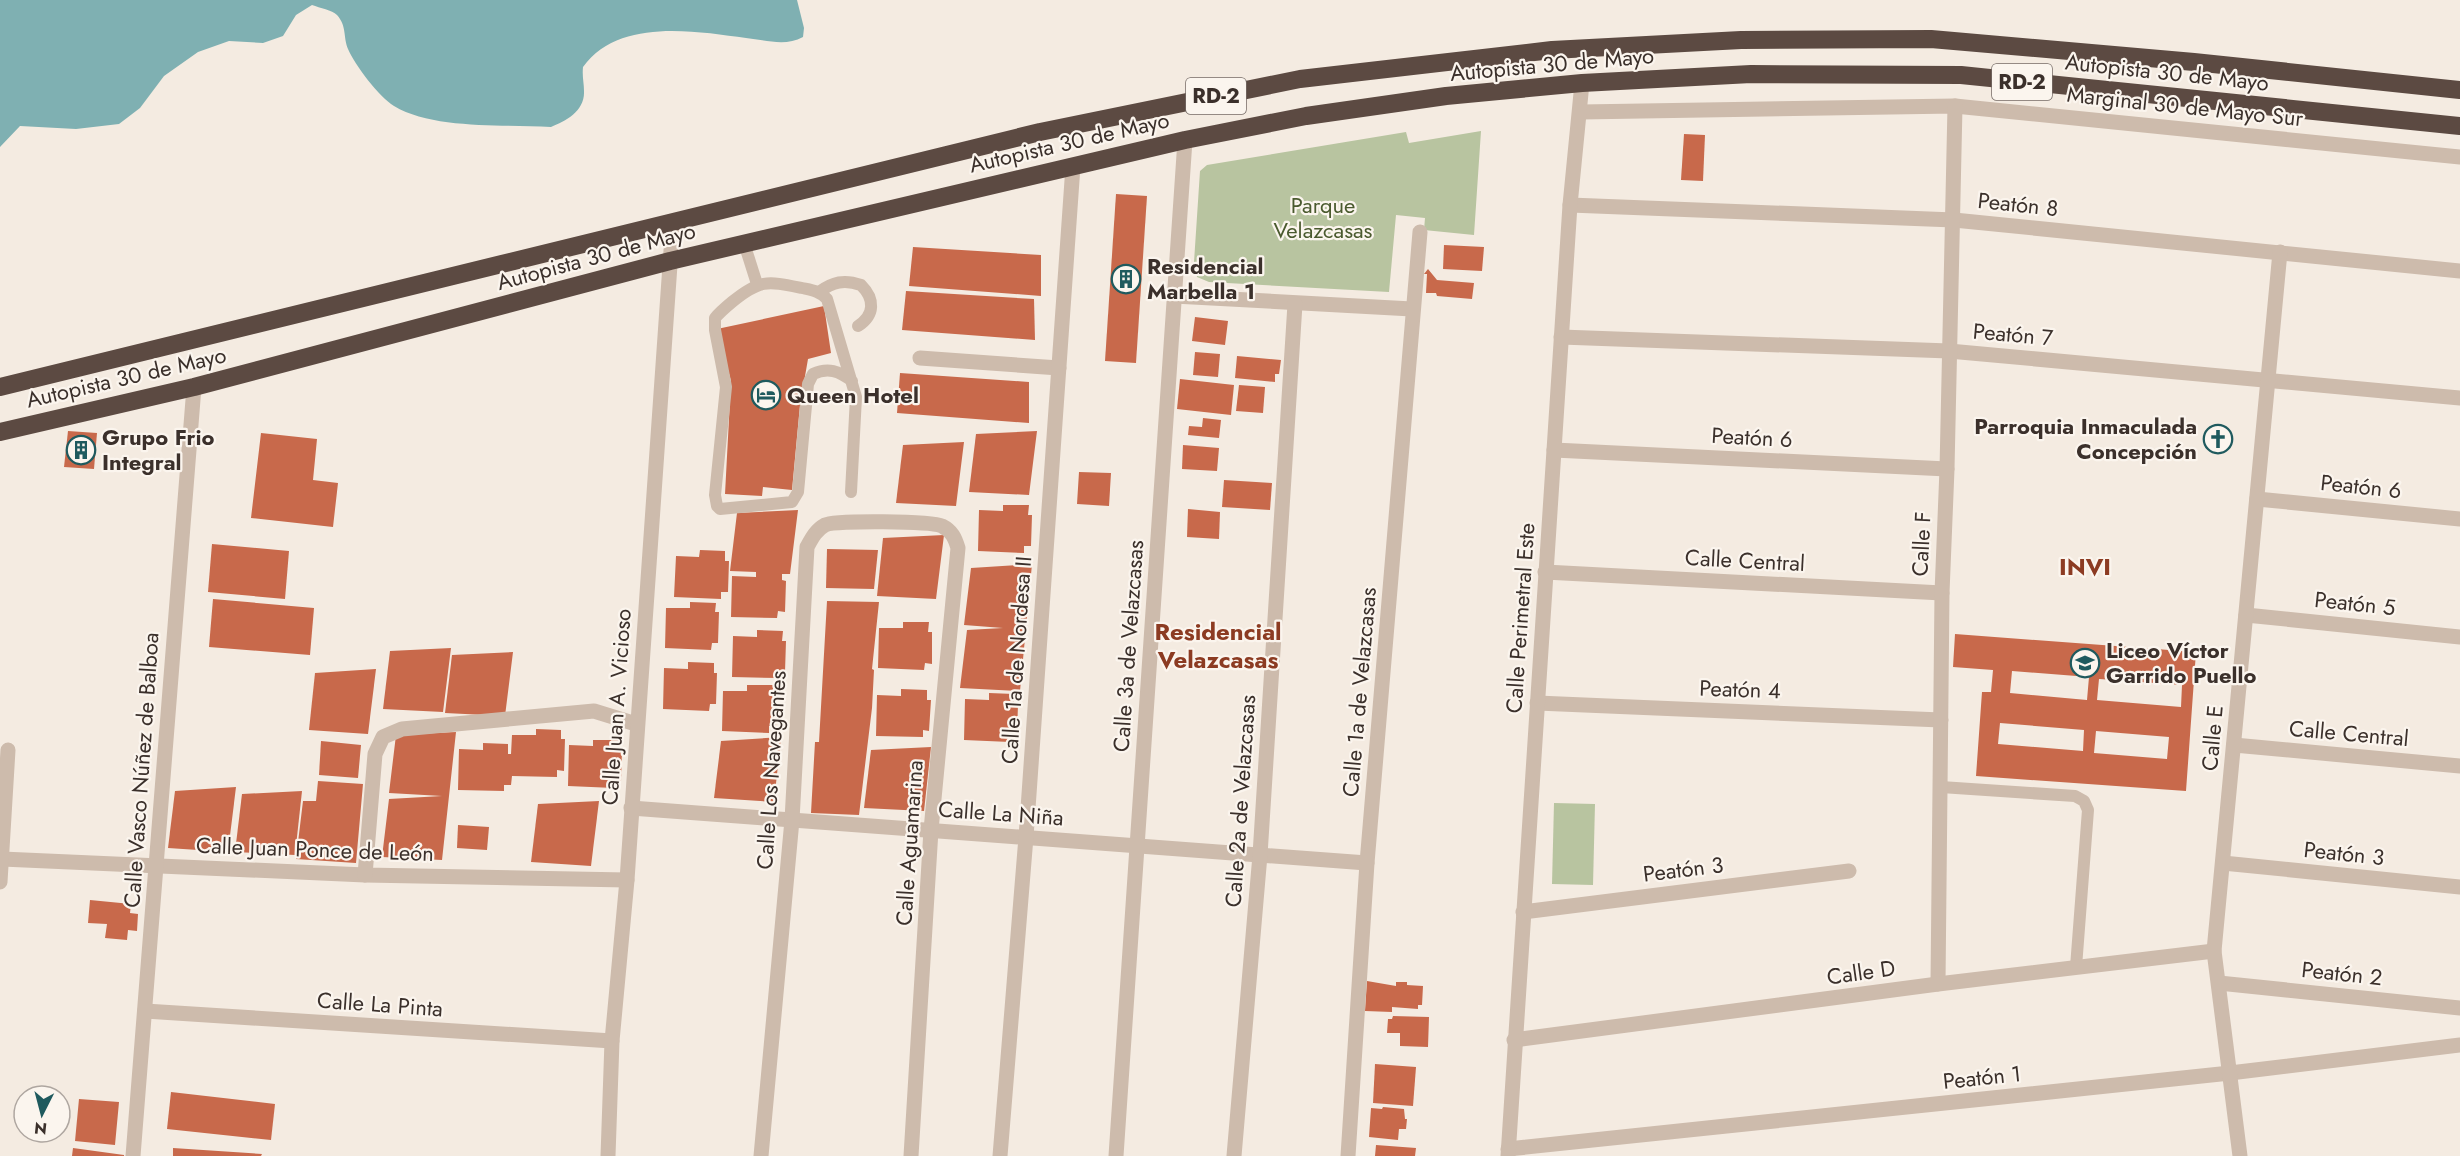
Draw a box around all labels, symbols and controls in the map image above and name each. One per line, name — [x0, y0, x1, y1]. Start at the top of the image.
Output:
street label: Autopista 30 de Mayo — [1449, 39, 1655, 89]
street label: Autopista 30 de Mayo — [2064, 45, 2270, 99]
road number: RD-2 — [1992, 64, 2052, 100]
road number: RD-2 — [1186, 78, 1246, 114]
street label: Marginal 30 de Mayo Sur — [2065, 78, 2305, 134]
street label: Autopista 30 de Mayo — [966, 103, 1172, 181]
street label: Peatón 8 — [1976, 184, 2060, 224]
park label: Parque Velazcasas — [1274, 189, 1373, 246]
street label: Autopista 30 de Mayo — [493, 214, 699, 298]
place label: Residencial Marbella 1 — [1147, 250, 1264, 307]
building icon: Residencial Marbella 1 — [1110, 263, 1142, 295]
street label: Peatón 7 — [1972, 315, 2055, 353]
street label: Autopista 30 de Mayo — [23, 338, 229, 416]
hotel icon: Queen Hotel — [750, 379, 782, 411]
place label: Queen Hotel — [787, 379, 919, 411]
place label: Parroquia Inmaculada Concepción — [1974, 410, 2197, 467]
street label: Peatón 6 — [1710, 419, 1794, 455]
place label: Grupo Frio Integral — [102, 421, 215, 478]
church icon: Parroquia Inmaculada Concepción — [2202, 423, 2234, 455]
building icon: Grupo Frio Integral — [65, 434, 97, 466]
street label: Peatón 6 — [2319, 466, 2403, 506]
street label: Calle F — [1903, 511, 1939, 577]
street label: Calle Perimetral Este — [1497, 522, 1543, 714]
street label: Calle 3a de Velazcasas — [1105, 539, 1151, 753]
street label: Calle Central — [1684, 541, 1806, 579]
district label: INVI — [2059, 549, 2111, 584]
street label: Calle 1a de Nordesa II — [993, 555, 1039, 765]
street label: Peatón 5 — [2313, 583, 2397, 623]
street label: Calle 1a de Velazcasas — [1334, 586, 1384, 798]
street label: Calle Juan A. Vicioso — [593, 608, 639, 806]
district label: Residencial Velazcasas — [1154, 614, 1282, 677]
street label: Calle Vasco Núñez de Balboa — [115, 631, 167, 909]
place label: Liceo Víctor Garrido Puello — [2106, 634, 2256, 691]
school or university icon: Liceo Víctor Garrido Puello — [2069, 647, 2101, 679]
street label: Calle Los Navegantes — [748, 669, 794, 871]
street label: Peatón 4 — [1699, 672, 1781, 706]
street label: Calle 2a de Velazcasas — [1217, 694, 1263, 908]
street label: Calle E — [2193, 704, 2231, 772]
street label: Calle Central — [2288, 712, 2410, 754]
street label: Calle Aguamarina — [887, 759, 931, 927]
street label: Calle La Niña — [937, 793, 1065, 833]
street label: Calle Juan Ponce de León — [196, 829, 434, 869]
street label: Peatón 3 — [2302, 833, 2386, 873]
street label: Peatón 3 — [1641, 848, 1725, 890]
street label: Calle D — [1825, 951, 1897, 993]
street label: Peatón 2 — [2300, 953, 2384, 993]
street label: Calle La Pinta — [316, 984, 444, 1024]
street label: Peatón 1 — [1941, 1057, 2023, 1097]
north arrow — [12, 1084, 72, 1144]
text: N — [33, 1116, 48, 1141]

